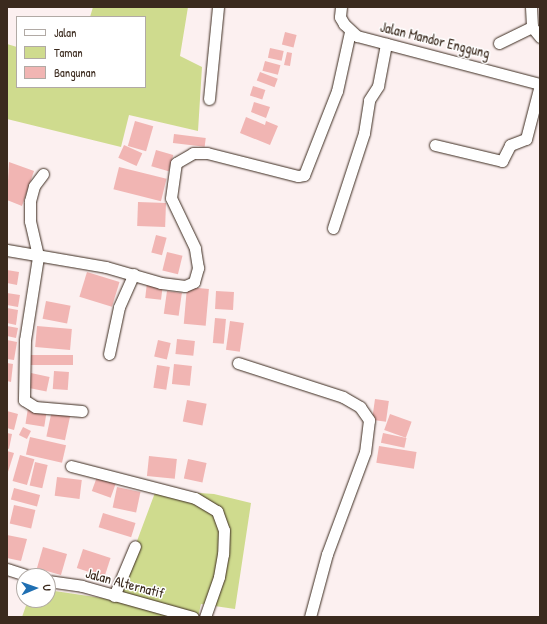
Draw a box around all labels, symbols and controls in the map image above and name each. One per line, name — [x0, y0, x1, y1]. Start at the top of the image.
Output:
legend — [16, 16, 146, 88]
street label: Jalan Mandor Enggung — [378, 18, 492, 62]
text: Jalan — [54, 24, 76, 41]
text: Taman — [54, 44, 83, 61]
text: Bangunan — [54, 64, 96, 81]
street label: Jalan Alternatif — [84, 564, 166, 602]
north arrow — [16, 568, 56, 608]
text: U — [40, 584, 54, 591]

